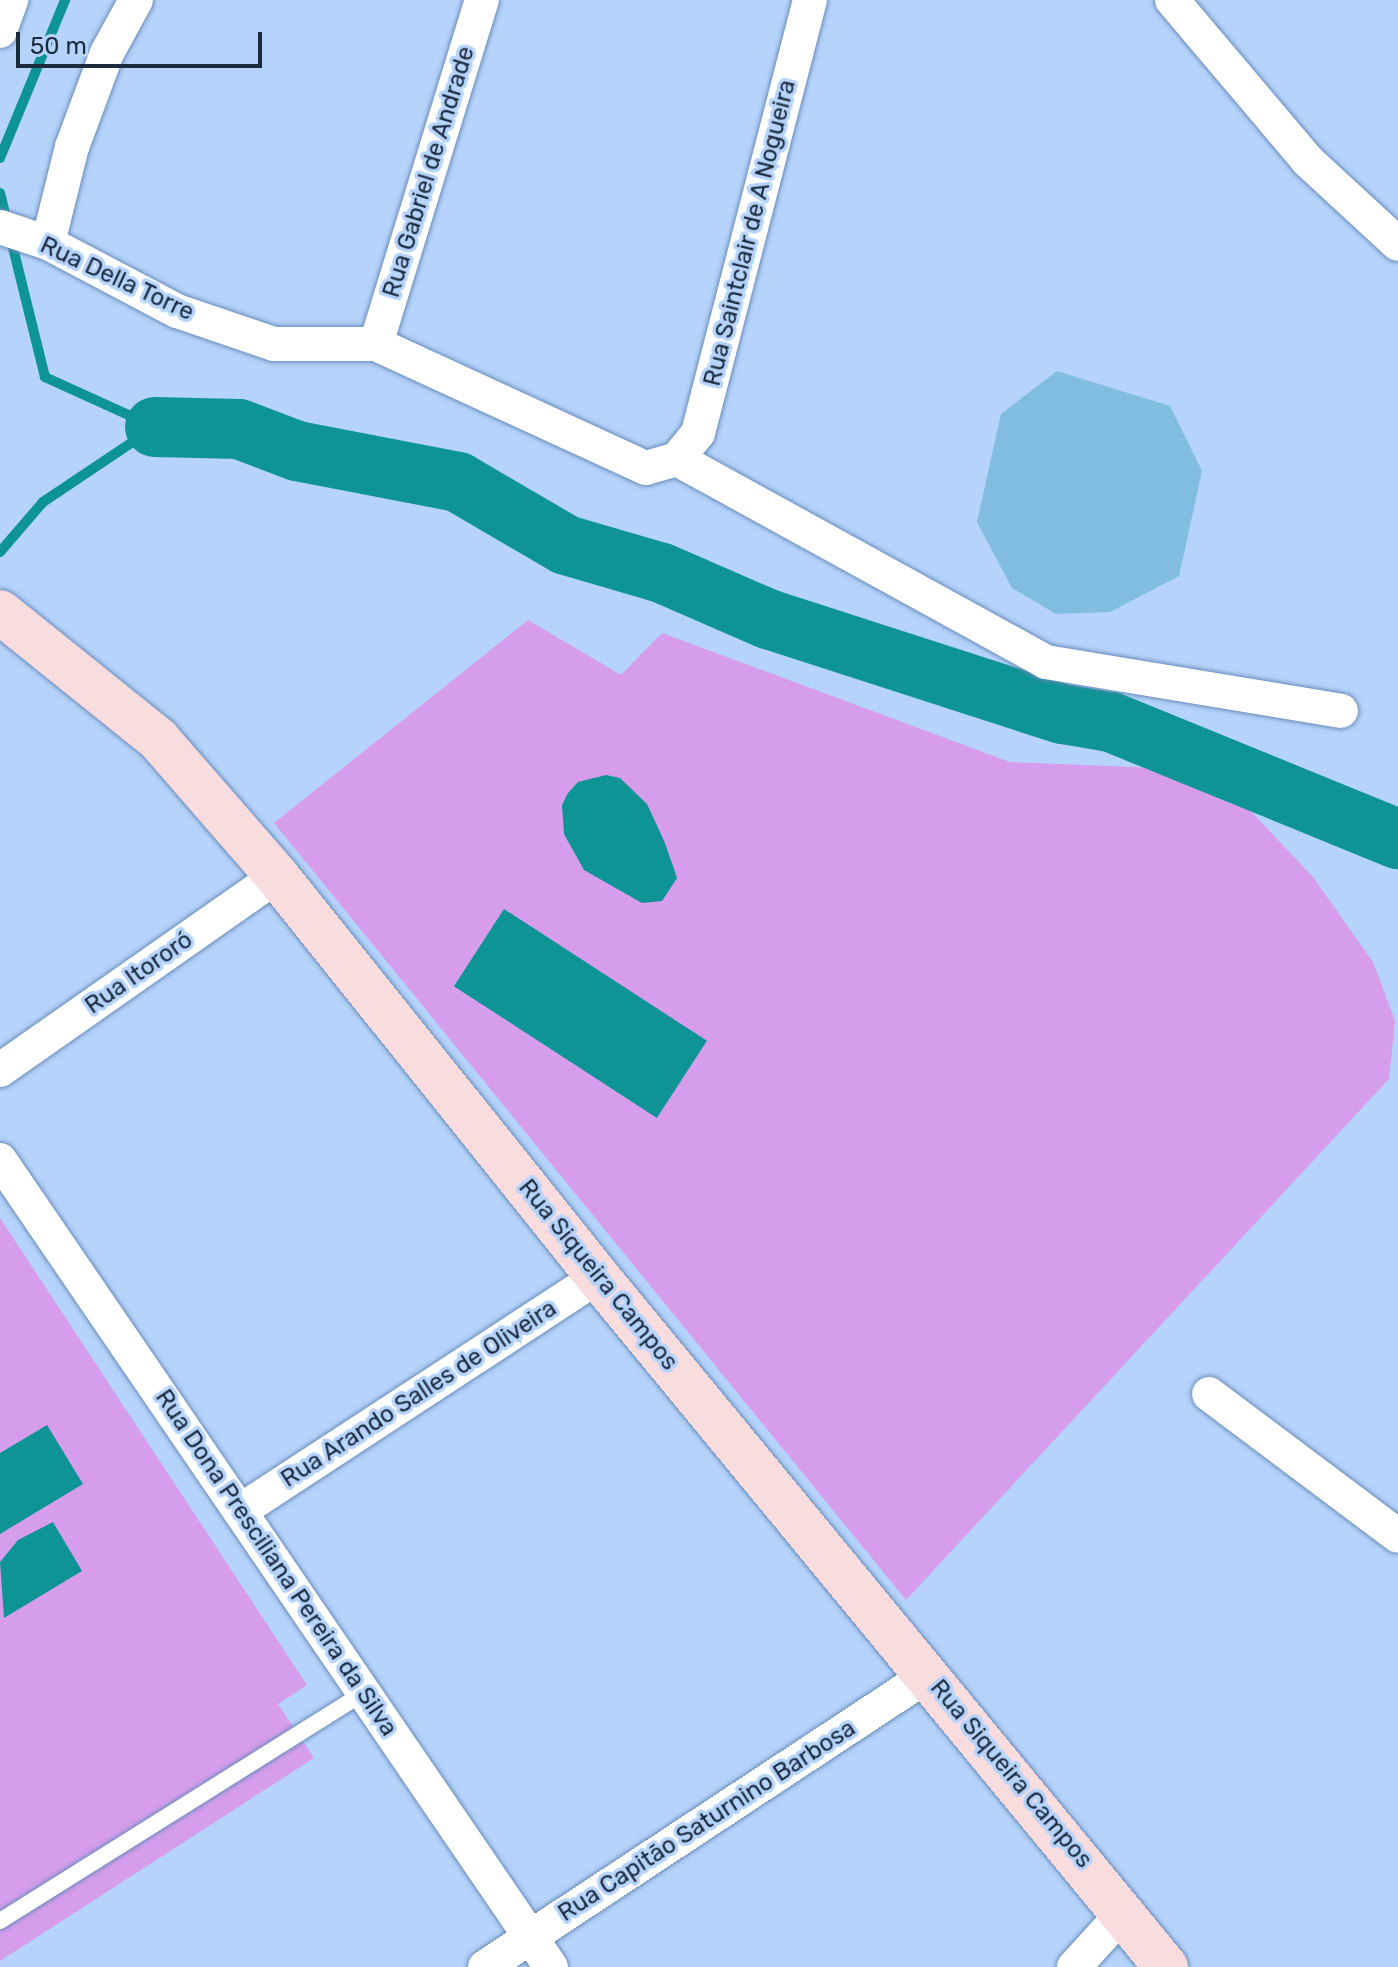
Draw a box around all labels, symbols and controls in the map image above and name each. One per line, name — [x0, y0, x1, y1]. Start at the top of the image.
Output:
scale bar — [20, 16, 266, 66]
text: 50 m — [30, 32, 87, 60]
street label: Rua Gabriel de Andrade — [377, 43, 481, 301]
street label: Rua Saintclair de A Nogueira — [698, 76, 802, 390]
street label: Rua Della Torre — [35, 231, 199, 327]
street label: Rua Itororó — [80, 926, 198, 1020]
street label: Rua Siqueira Campos — [512, 1174, 684, 1376]
street label: Rua Arando Salles de Oliveira — [276, 1294, 562, 1494]
street label: Rua Dona Presciliana Pereira da Silva — [149, 1384, 403, 1742]
street label: Rua Siqueira Campos — [924, 1674, 1098, 1874]
street label: Rua Capitão Saturnino Barbosa — [553, 1714, 861, 1928]

